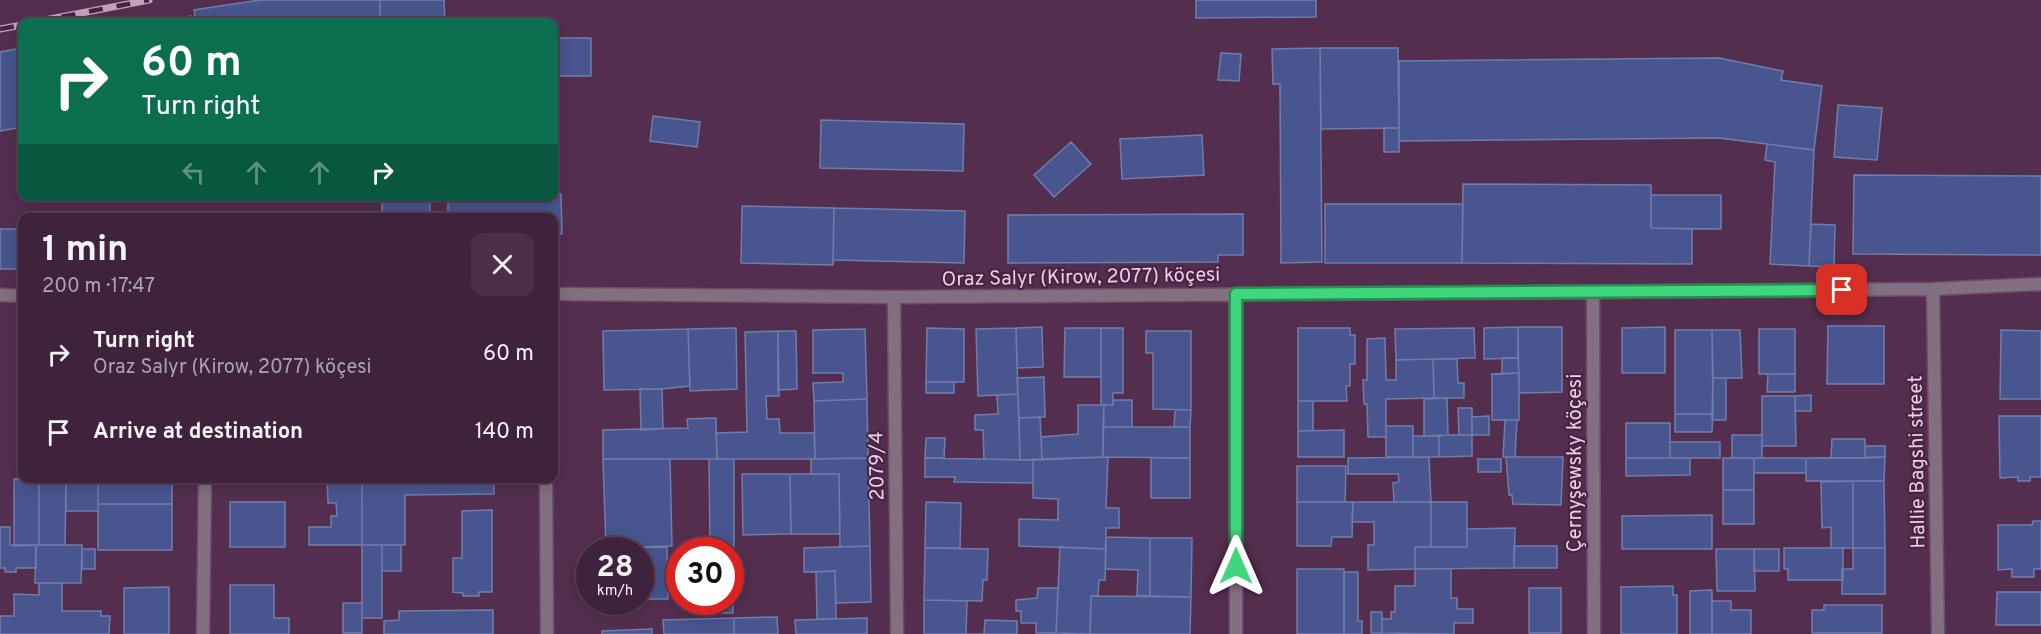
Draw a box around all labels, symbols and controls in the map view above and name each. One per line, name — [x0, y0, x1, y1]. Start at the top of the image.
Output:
text: 60 m — [141, 38, 242, 91]
icon: right — [42, 42, 120, 120]
text: Turn right — [141, 90, 260, 124]
icon: left — [177, 156, 210, 189]
icon: ahead — [240, 156, 273, 189]
icon: ahead — [303, 156, 336, 189]
icon: right — [366, 156, 399, 189]
text: 1 min — [42, 228, 128, 274]
button: close — [471, 233, 534, 296]
street label: Oraz Salyr (Kirow, 2077) köçesi — [942, 263, 1221, 293]
pin — [1816, 264, 1867, 315]
icon: arrive — [1825, 273, 1858, 306]
text: 200 m · 17:47 — [42, 274, 155, 300]
text: Turn right — [93, 328, 195, 355]
icon: right — [42, 338, 75, 371]
text: 60 m — [483, 341, 534, 368]
text: Oraz Salyr (Kirow, 2077) köçesi — [93, 355, 372, 381]
street label: Çernyşewsky köçesi — [1563, 374, 1589, 552]
street label: Hallie Bagshi street — [1903, 375, 1933, 549]
icon: arrive — [42, 416, 75, 449]
text: Arrive at destination — [93, 419, 303, 446]
text: 140 m — [475, 419, 534, 446]
street label: 2079/4 — [864, 431, 892, 501]
position arrow — [1204, 534, 1268, 598]
speed limit sign: 30 — [666, 537, 744, 615]
text: 28 — [596, 550, 634, 587]
text: km/h — [597, 582, 633, 601]

